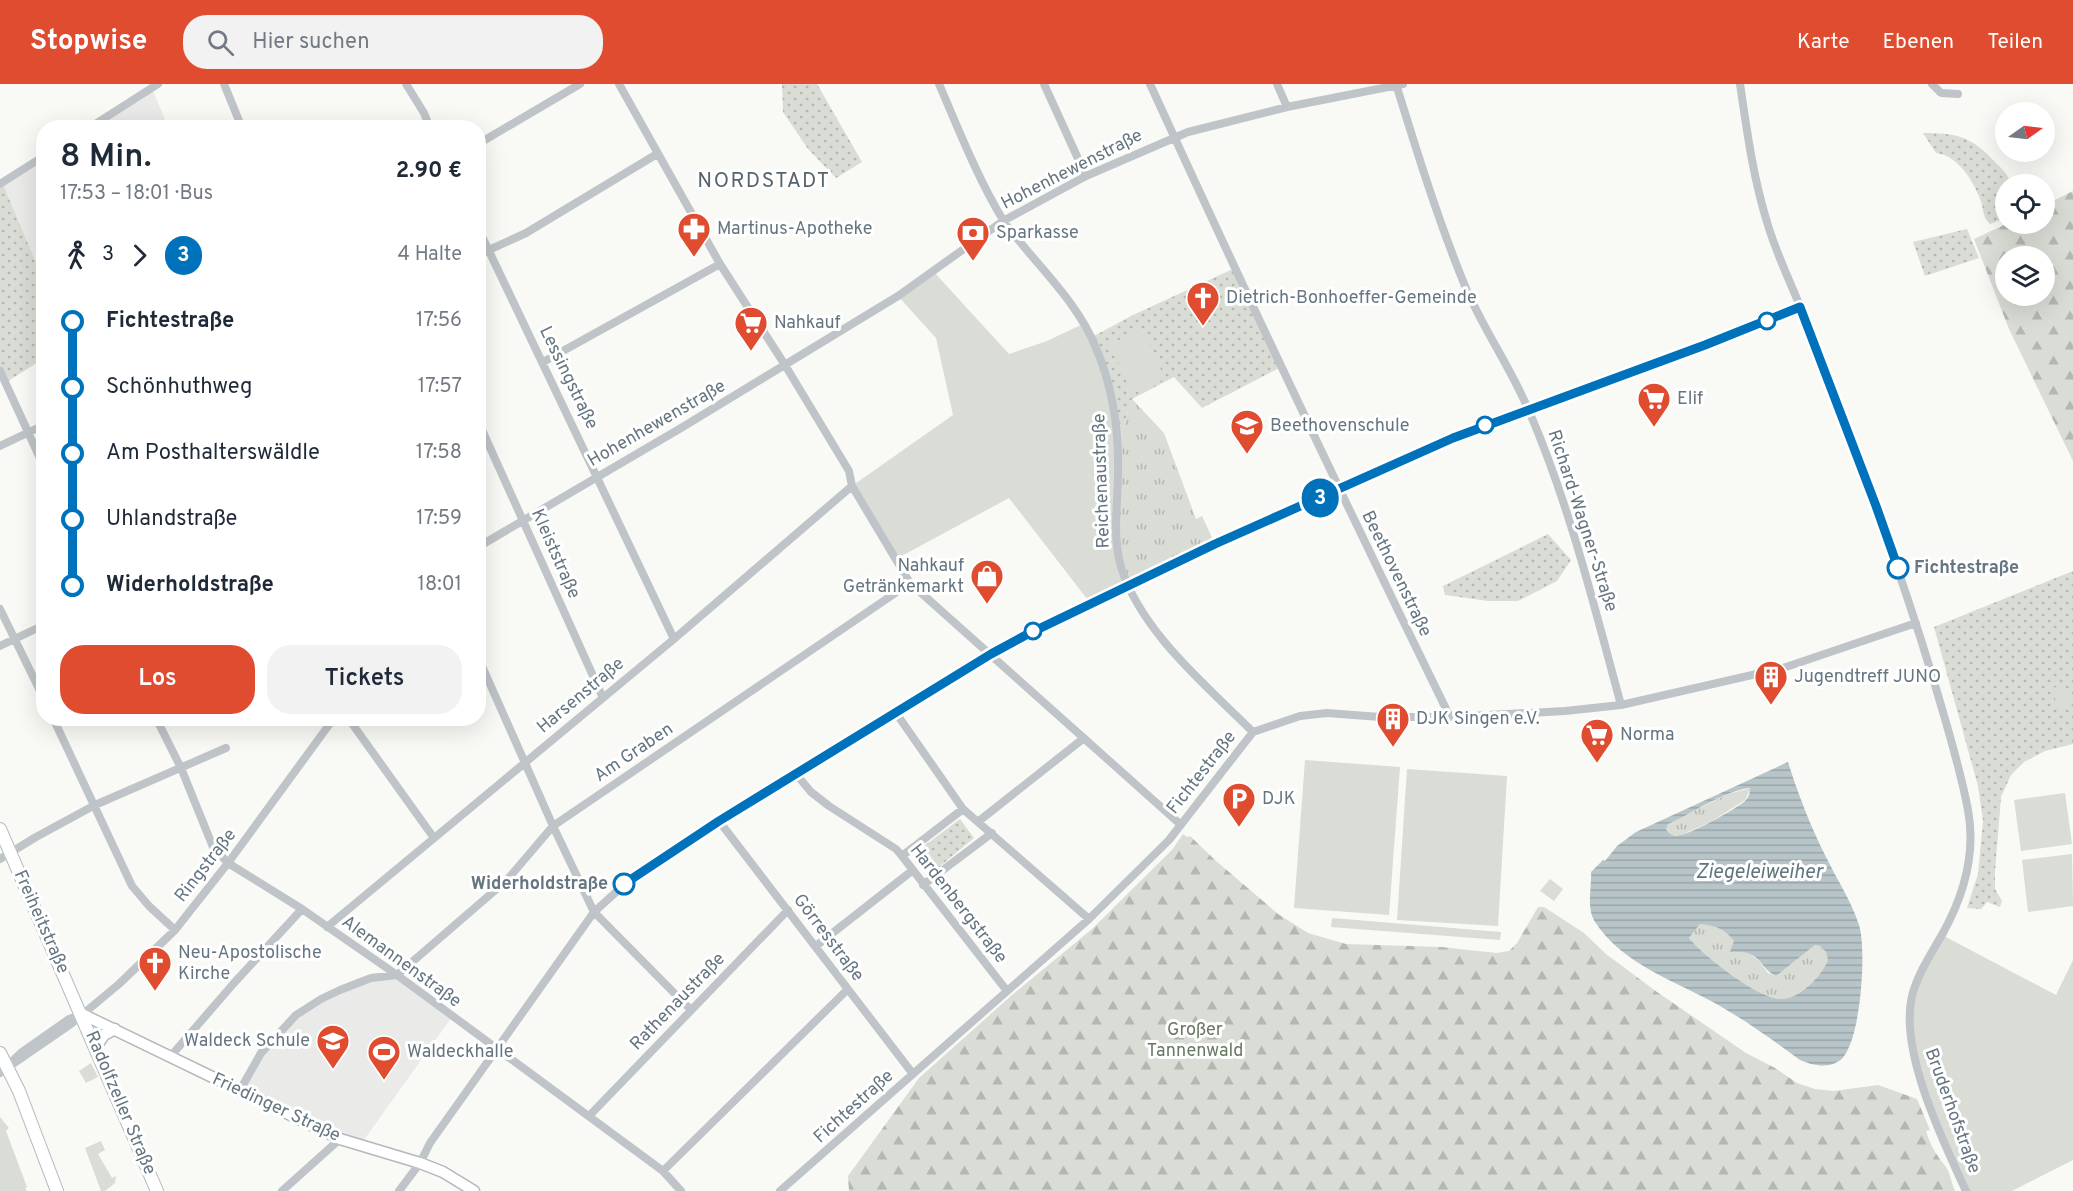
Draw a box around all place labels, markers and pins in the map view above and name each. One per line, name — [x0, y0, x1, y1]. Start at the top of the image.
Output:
pharmacy icon: Martinus-Apotheke — [676, 211, 712, 258]
bank icon: Sparkasse — [955, 215, 991, 262]
place label: Martinus-Apotheke — [717, 218, 872, 241]
place label: Sparkasse — [996, 222, 1079, 245]
church icon: Dietrich-Bonhoeffer-Gemeinde — [1185, 280, 1221, 327]
place label: Dietrich-Bonhoeffer-Gemeinde — [1226, 287, 1477, 310]
supermarket icon: Nahkauf — [733, 305, 769, 352]
place label: Nahkauf — [774, 312, 841, 335]
unlabelled marker — [1758, 312, 1776, 330]
supermarket icon: Elif — [1636, 381, 1672, 428]
place label: Elif — [1677, 388, 1703, 411]
school or university icon: Beethovenschule — [1229, 408, 1265, 455]
place label: Beethovenschule — [1270, 415, 1409, 438]
unlabelled marker — [1476, 416, 1494, 434]
place label: Nahkauf Getränkemarkt — [843, 555, 964, 599]
marker: Fichtestraße — [1887, 557, 1909, 579]
place label: Fichtestraße — [1914, 557, 2019, 580]
shop icon: Nahkauf Getränkemarkt — [969, 558, 1005, 605]
unlabelled marker — [1024, 622, 1042, 640]
building icon: Jugendtreff JUNO — [1753, 659, 1789, 706]
place label: Jugendtreff JUNO — [1794, 666, 1941, 689]
building icon: DJK Singen e.V. — [1375, 701, 1411, 748]
place label: DJK Singen e.V. — [1416, 708, 1540, 731]
supermarket icon: Norma — [1579, 717, 1615, 764]
place label: Norma — [1620, 724, 1674, 747]
parking icon: DJK — [1221, 781, 1257, 828]
place label: DJK — [1262, 788, 1296, 811]
place label: Widerholdstraße — [471, 873, 608, 896]
marker: Widerholdstraße — [613, 873, 635, 895]
place label: Neu-Apostolische Kirche — [178, 942, 322, 986]
church icon: Neu-Apostolische Kirche — [137, 945, 173, 992]
school or university icon: Waldeck Schule — [315, 1023, 351, 1070]
place label: Waldeck Schule — [184, 1030, 310, 1053]
sports icon: Waldeckhalle — [366, 1034, 402, 1081]
place label: Waldeckhalle — [407, 1041, 513, 1064]

